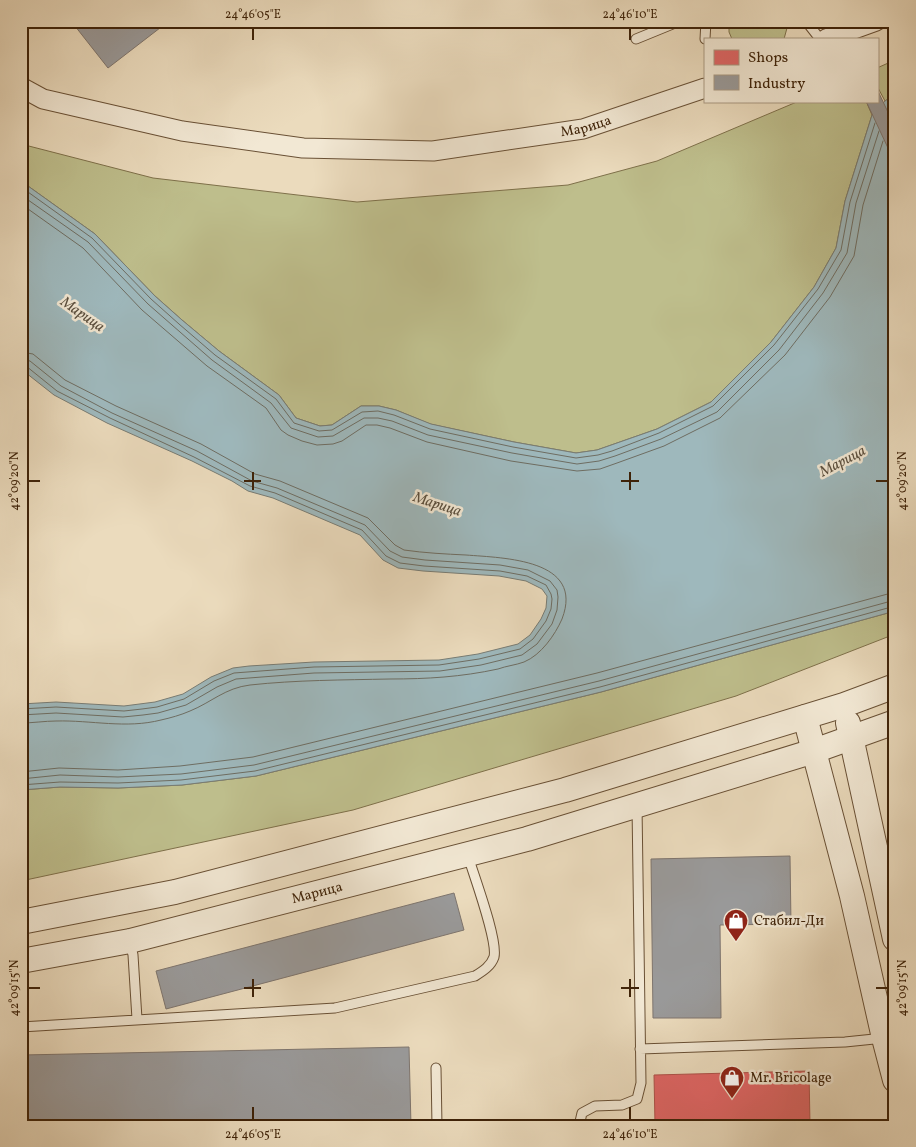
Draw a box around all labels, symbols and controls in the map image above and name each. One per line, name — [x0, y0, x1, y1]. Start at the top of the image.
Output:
text: 24°46'05"E — [225, 7, 281, 23]
text: 24°46'10"E — [603, 7, 657, 23]
legend — [704, 38, 878, 102]
text: Shops — [748, 48, 788, 69]
text: Industry — [748, 74, 805, 95]
street label: Марица — [559, 111, 614, 142]
water label: Марица — [55, 292, 108, 338]
water label: Марица — [815, 441, 870, 483]
text: 42°09'20"N — [7, 451, 23, 511]
text: 42°09'20"N — [895, 451, 911, 511]
water label: Марица — [409, 487, 464, 523]
street label: Марица — [290, 877, 345, 909]
shop icon: Стабил-Ди — [723, 908, 749, 942]
place label: Стабил-Ди — [754, 912, 824, 931]
text: 42°09'15"N — [7, 960, 23, 1016]
text: 42°09'15"N — [895, 960, 911, 1016]
shop icon: Mr. Bricolage — [719, 1065, 745, 1099]
place label: Mr. Bricolage — [750, 1069, 832, 1088]
text: 24°46'05"E — [225, 1127, 281, 1143]
text: 24°46'10"E — [603, 1127, 657, 1143]

